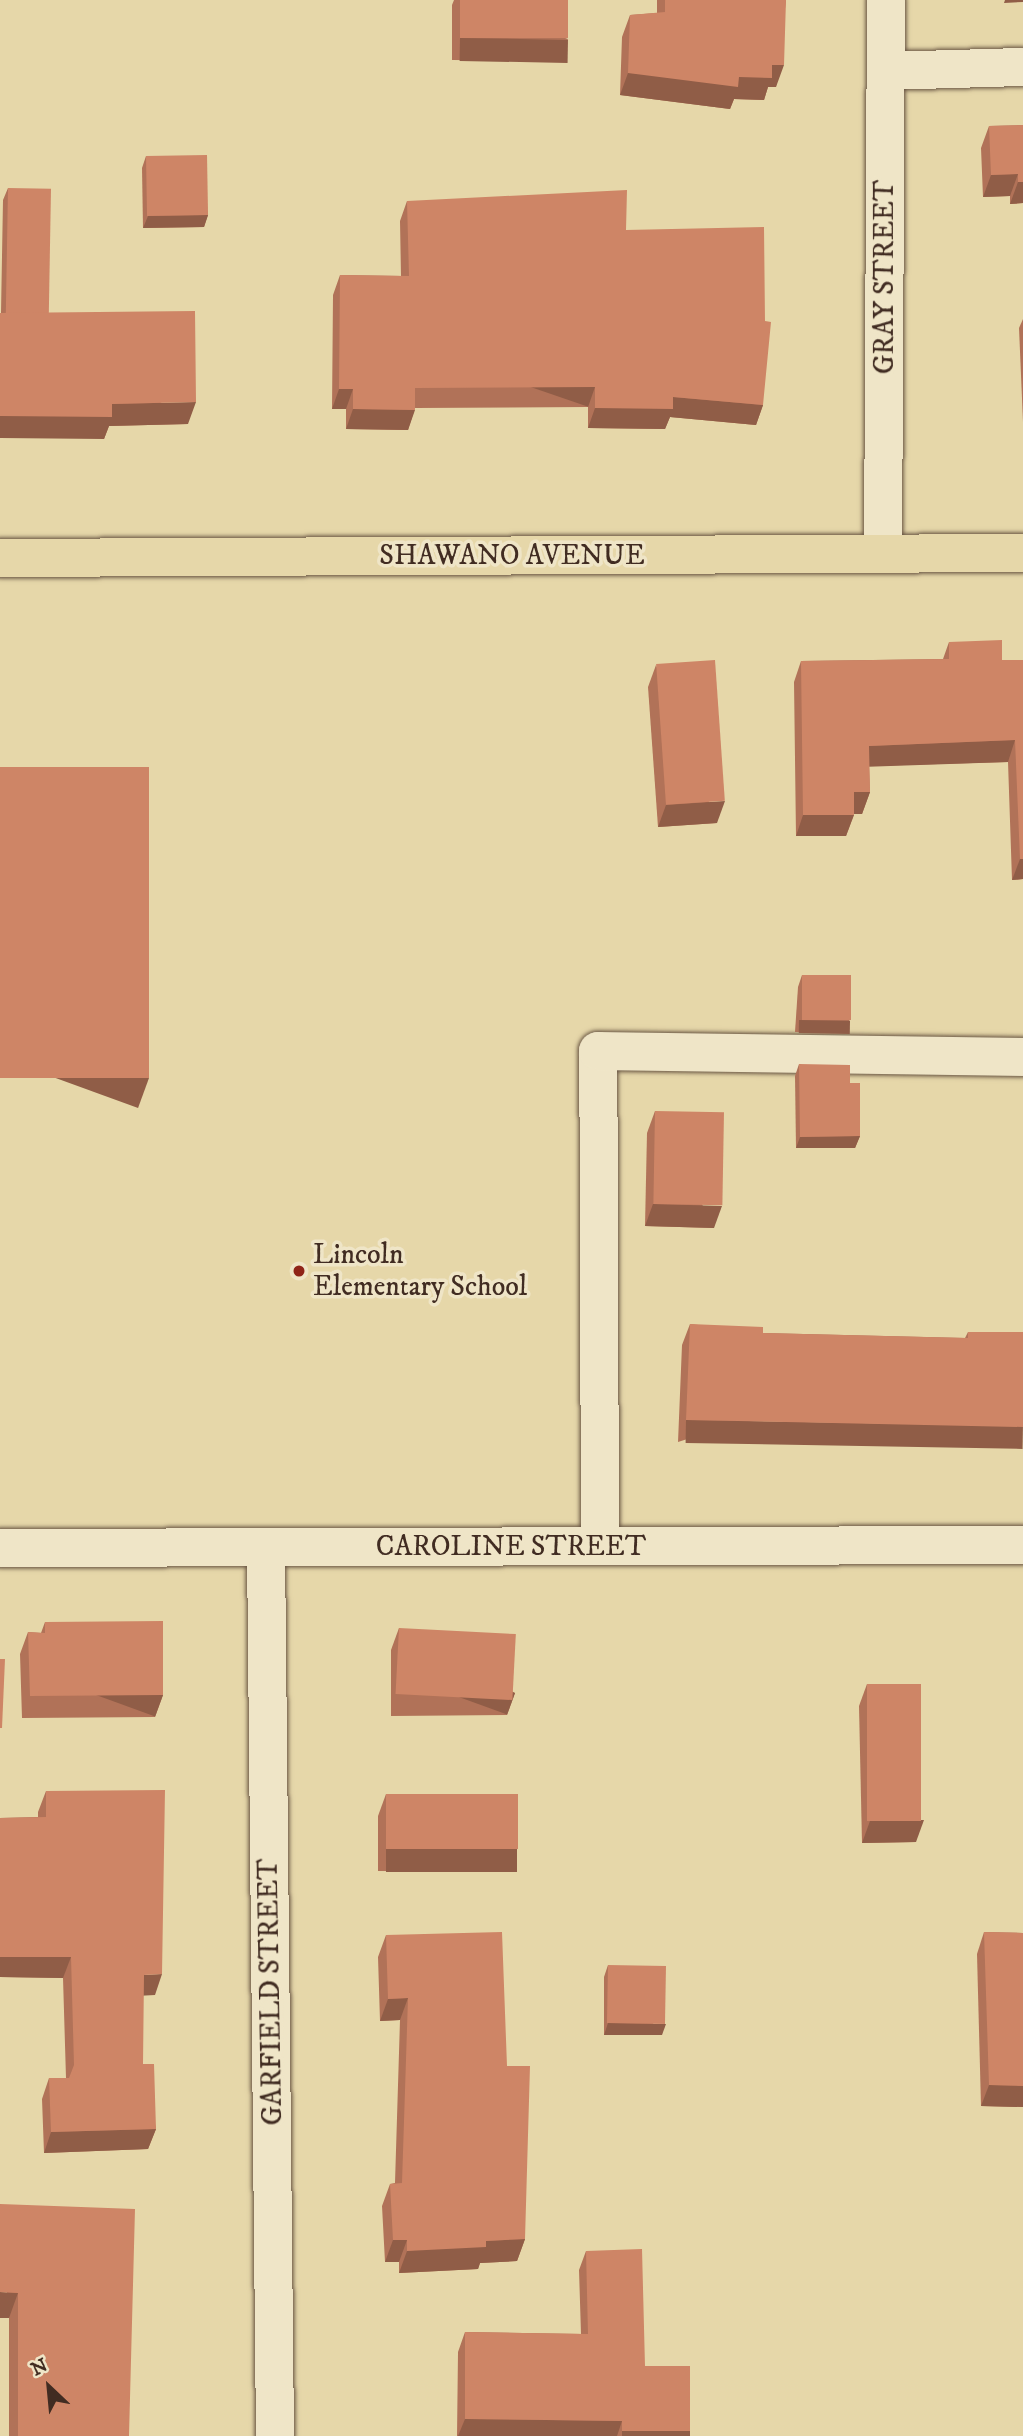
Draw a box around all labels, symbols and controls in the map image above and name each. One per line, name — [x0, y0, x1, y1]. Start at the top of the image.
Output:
street label: GRAY STREET — [868, 180, 902, 374]
street label: SHAWANO AVENUE — [379, 539, 645, 573]
place label: Lincoln Elementary School — [313, 1238, 527, 1304]
marker: Lincoln Elementary School — [291, 1263, 307, 1279]
street label: CAROLINE STREET — [376, 1530, 646, 1564]
street label: GARFIELD STREET — [252, 1858, 290, 2126]
north arrow — [14, 2352, 84, 2422]
text: N — [28, 2354, 52, 2381]

